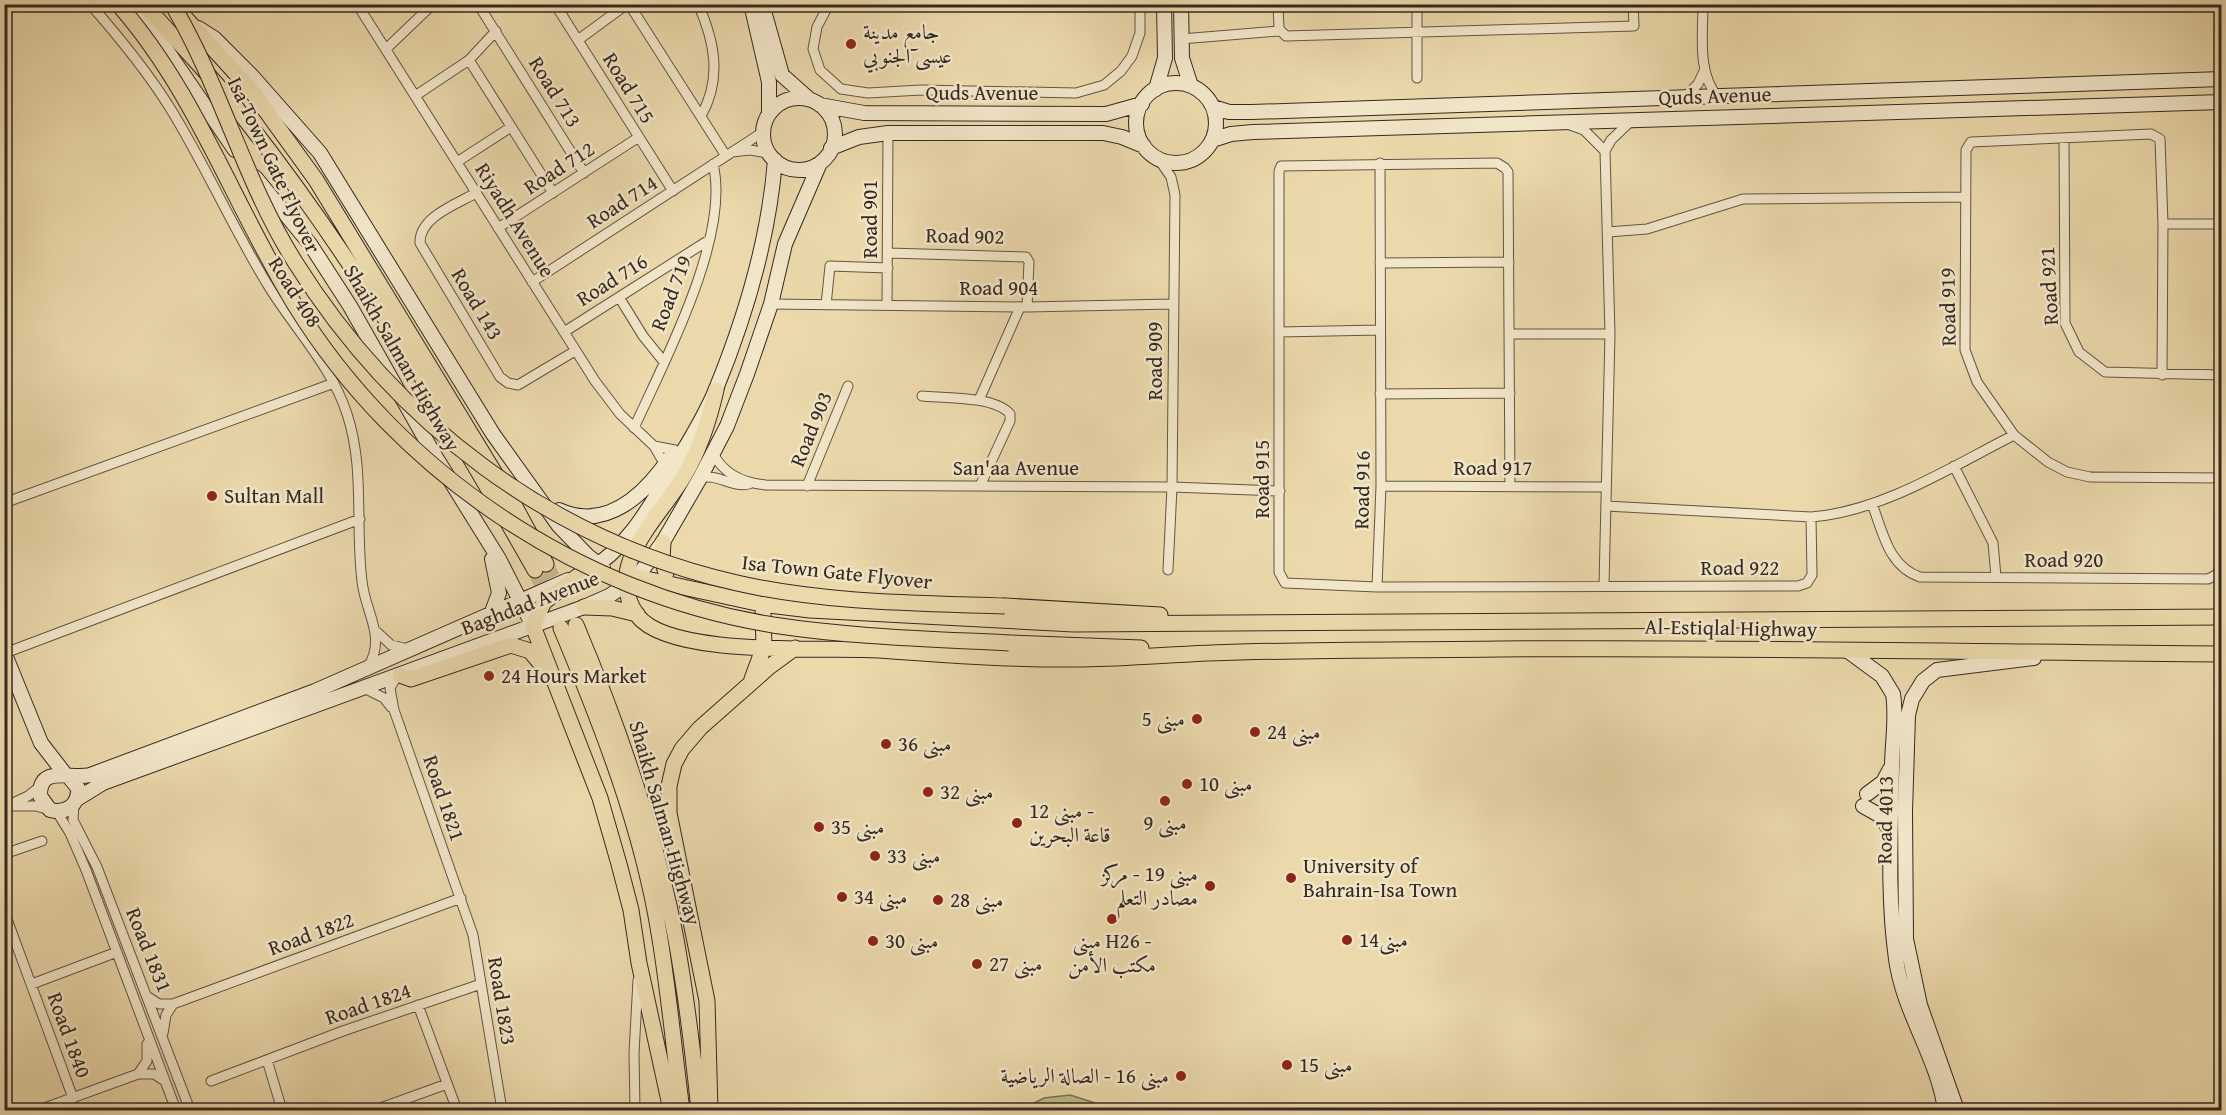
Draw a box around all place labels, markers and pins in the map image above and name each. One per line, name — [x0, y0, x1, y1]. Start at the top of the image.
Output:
place label: جامع مدينة عيسى الجنوبي — [863, 16, 952, 73]
marker: جامع مدينة عيسى الجنوبي — [844, 37, 858, 51]
place label: Sultan Mall — [224, 480, 324, 511]
marker: Sultan Mall — [205, 489, 219, 503]
place label: 24 Hours Market — [501, 660, 647, 691]
marker: 24 Hours Market — [482, 669, 496, 683]
place label: مبنى 5 — [1142, 703, 1185, 734]
marker: مبنى 5 — [1190, 712, 1204, 726]
place label: مبنى 24 — [1267, 716, 1320, 747]
marker: مبنى 24 — [1248, 725, 1262, 739]
place label: مبنى 36 — [898, 728, 951, 759]
marker: مبنى 36 — [879, 737, 893, 751]
place label: مبنى 10 — [1199, 768, 1252, 799]
place label: مبنى 32 — [940, 776, 993, 807]
marker: مبنى 10 — [1180, 777, 1194, 791]
marker: مبنى 32 — [921, 785, 935, 799]
marker: مبنى 9 — [1158, 794, 1172, 808]
place label: مبنى 12 - قاعة البحرين — [1029, 795, 1111, 850]
place label: مبنى 9 — [1143, 807, 1187, 838]
place label: مبنى 35 — [831, 811, 884, 842]
marker: مبنى 12 - قاعة البحرين — [1010, 816, 1024, 830]
marker: مبنى 35 — [812, 820, 826, 834]
place label: مبنى 33 — [887, 840, 940, 871]
marker: مبنى 33 — [868, 849, 882, 863]
place label: University of Bahrain-Isa Town — [1303, 850, 1457, 905]
place label: مبنى 19 - مركز مصادر التعلم — [1099, 858, 1198, 919]
marker: University of Bahrain-Isa Town — [1284, 871, 1298, 885]
marker: مبنى 19 - مركز مصادر التعلم — [1203, 879, 1217, 893]
place label: مبنى 34 — [854, 881, 907, 912]
place label: مبنى 28 — [950, 884, 1003, 915]
marker: مبنى 34 — [835, 890, 849, 904]
marker: مبنى 28 — [931, 893, 945, 907]
marker: مبنى H26 - مكتب الأمن — [1105, 912, 1119, 926]
place label: مبنى14 — [1359, 924, 1408, 955]
place label: مبنى 30 — [885, 925, 938, 956]
place label: مبنى H26 - مكتب الأمن — [1068, 925, 1156, 980]
marker: مبنى14 — [1340, 933, 1354, 947]
marker: مبنى 30 — [866, 934, 880, 948]
place label: مبنى 27 — [989, 948, 1042, 979]
marker: مبنى 27 — [970, 957, 984, 971]
place label: مبنى 15 — [1299, 1049, 1352, 1080]
marker: مبنى 15 — [1280, 1058, 1294, 1072]
place label: مبنى 16 - الصالة الرياضية — [1000, 1060, 1169, 1091]
marker: مبنى 16 - الصالة الرياضية — [1174, 1069, 1188, 1083]

